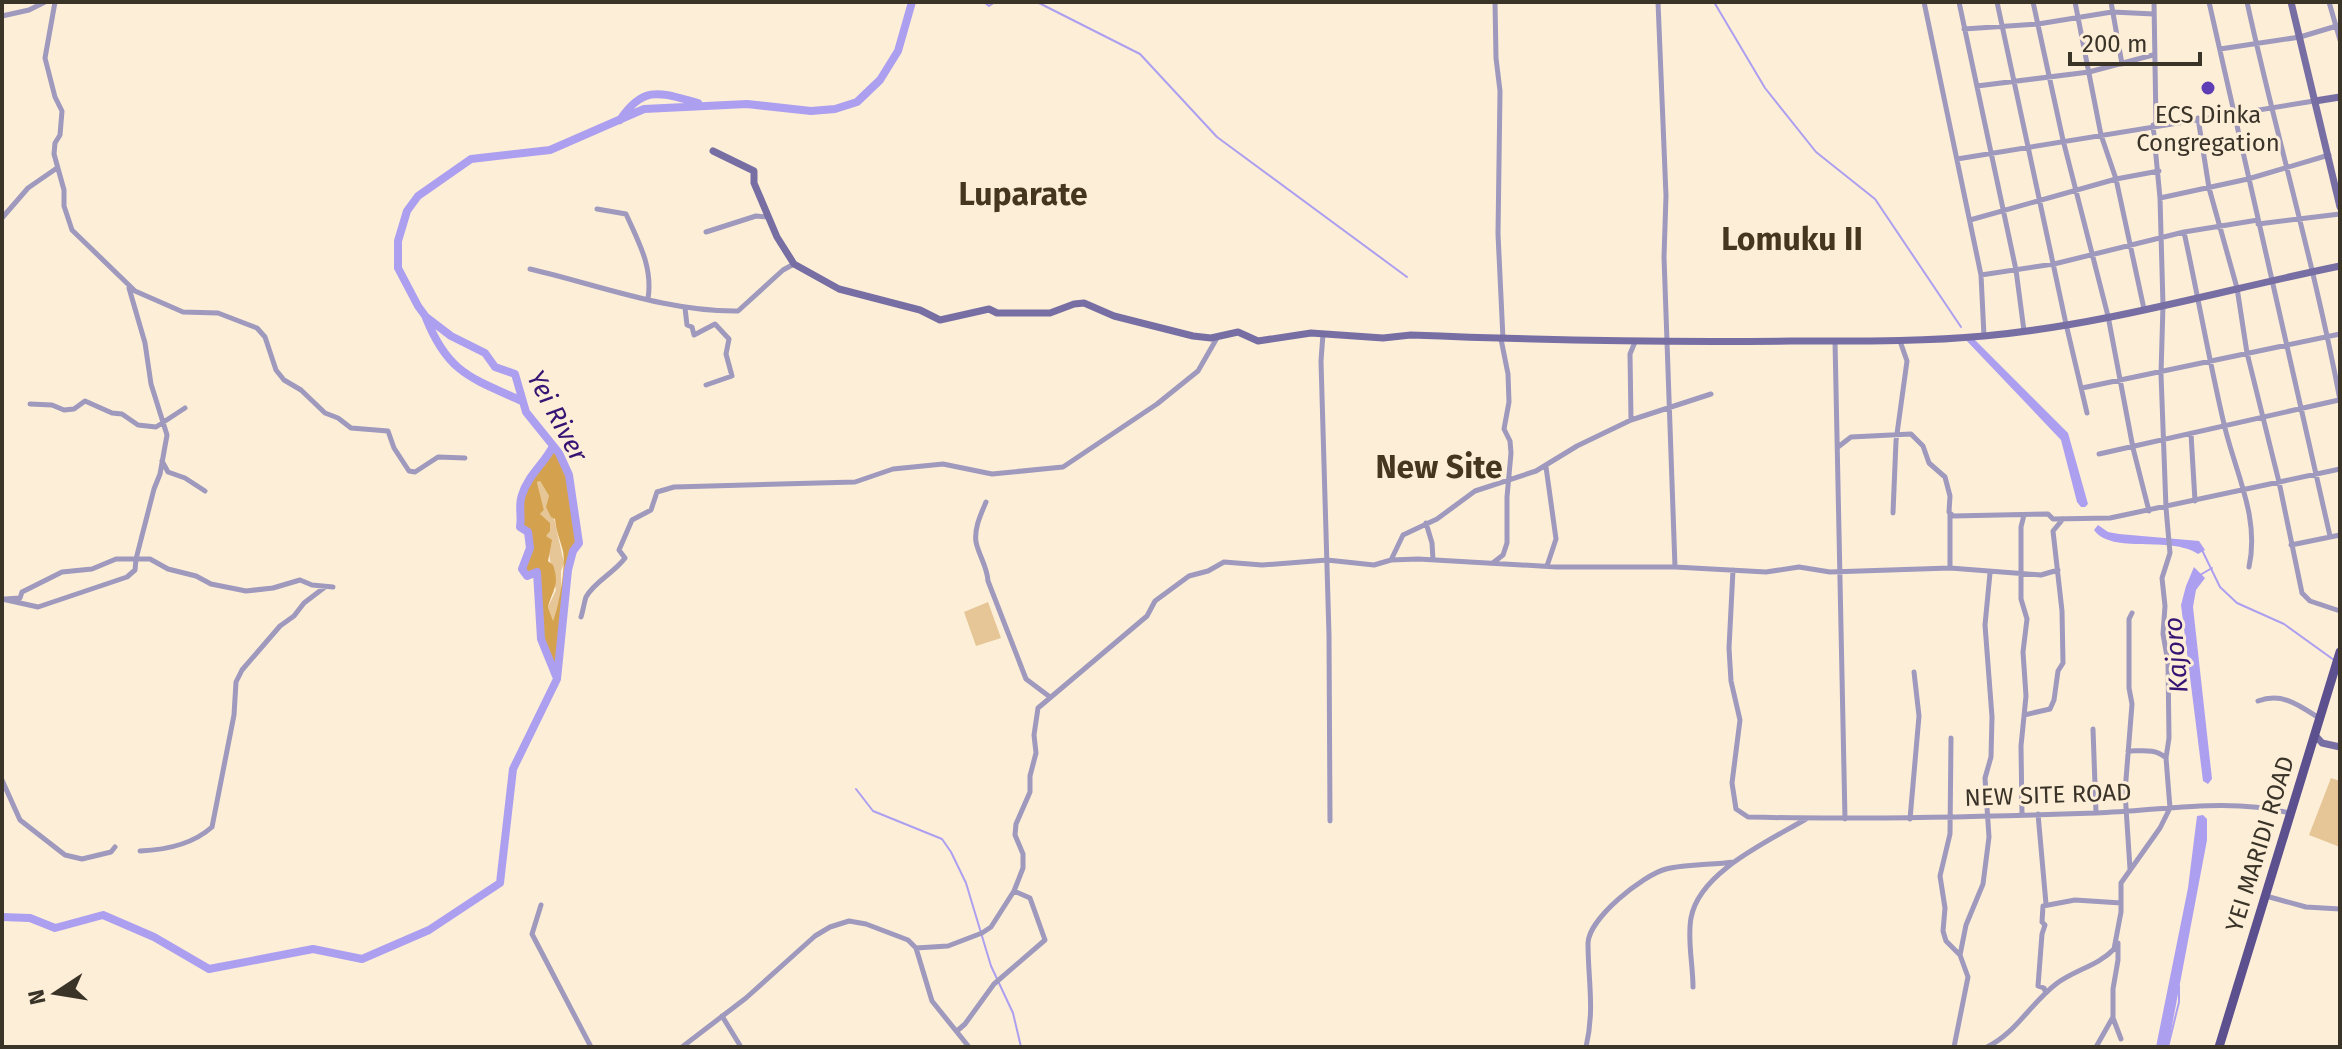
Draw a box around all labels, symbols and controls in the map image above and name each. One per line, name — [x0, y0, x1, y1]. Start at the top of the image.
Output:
scale bar — [2070, 16, 2200, 66]
text: 200 m — [2082, 30, 2148, 58]
marker: ECS Dinka Congregation — [2199, 79, 2217, 97]
place label: ECS Dinka Congregation — [2136, 101, 2280, 157]
district label: Luparate — [958, 175, 1088, 213]
district label: Lomuku II — [1721, 220, 1863, 258]
water label: Yei River — [520, 365, 594, 468]
district label: New Site — [1375, 448, 1503, 486]
water label: Kajoro — [2157, 616, 2195, 694]
street label: YEI MARIDI ROAD — [2220, 753, 2300, 935]
street label: NEW SITE ROAD — [1964, 778, 2132, 812]
north arrow — [16, 953, 96, 1033]
text: N — [22, 987, 52, 1007]

